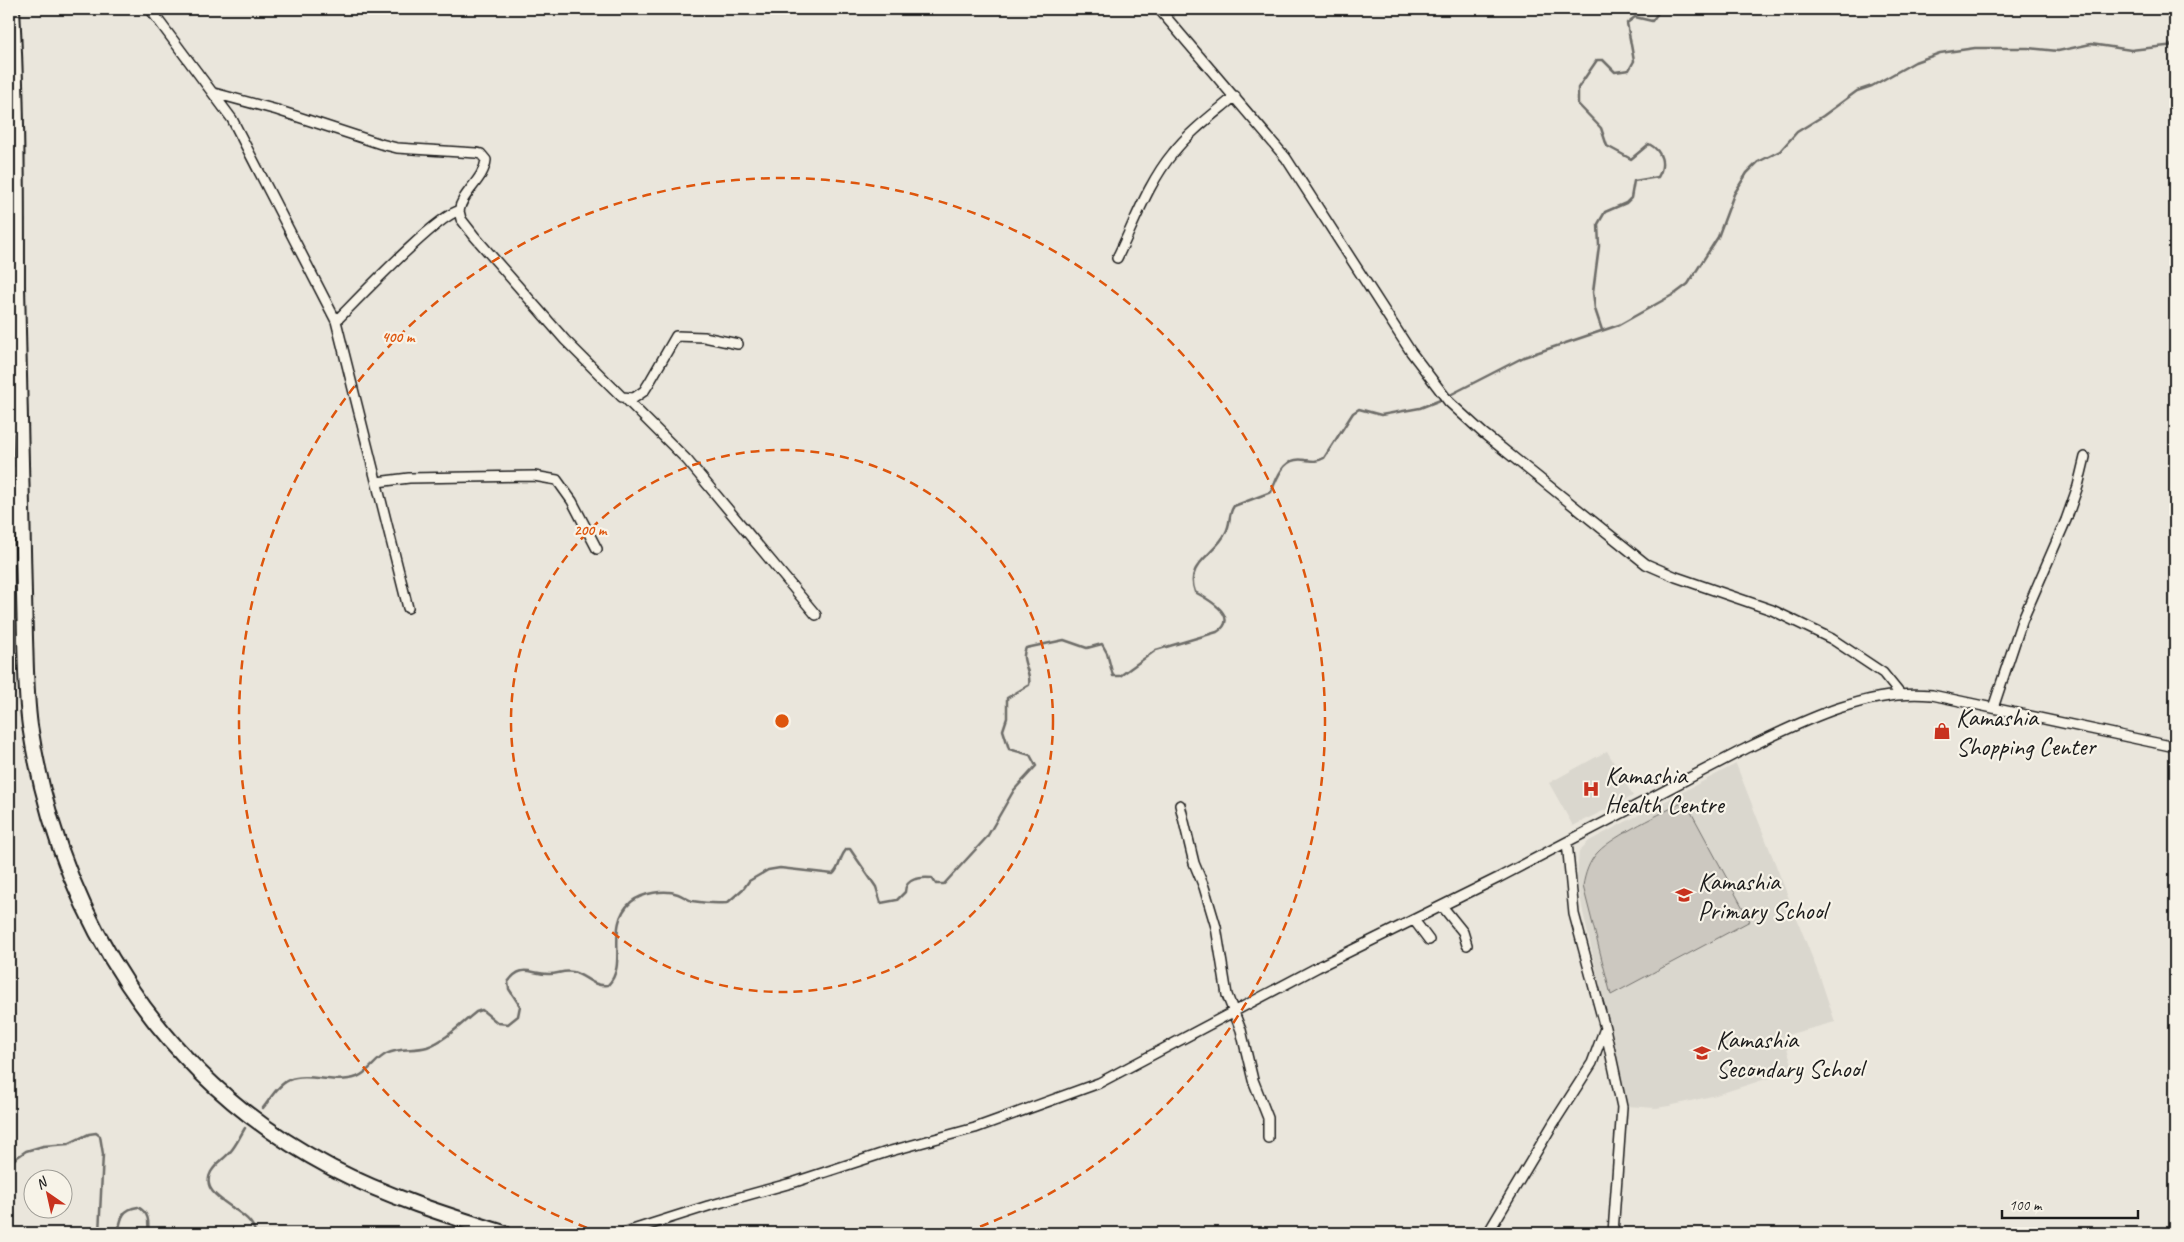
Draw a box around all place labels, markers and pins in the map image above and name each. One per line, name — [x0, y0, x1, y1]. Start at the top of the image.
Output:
place label: Kamashia Shopping Center — [1956, 702, 2097, 763]
centre of rings — [773, 712, 791, 730]
shop icon: Kamashia Shopping Center — [1932, 721, 1952, 741]
place label: Kamashia Health Centre — [1605, 760, 1726, 821]
hospital icon: Kamashia Health Centre — [1581, 779, 1601, 799]
place label: Kamashia Primary School — [1698, 866, 1831, 927]
school or university icon: Kamashia Primary School — [1674, 885, 1694, 905]
place label: Kamashia Secondary School — [1716, 1024, 1868, 1085]
school or university icon: Kamashia Secondary School — [1692, 1043, 1712, 1063]

